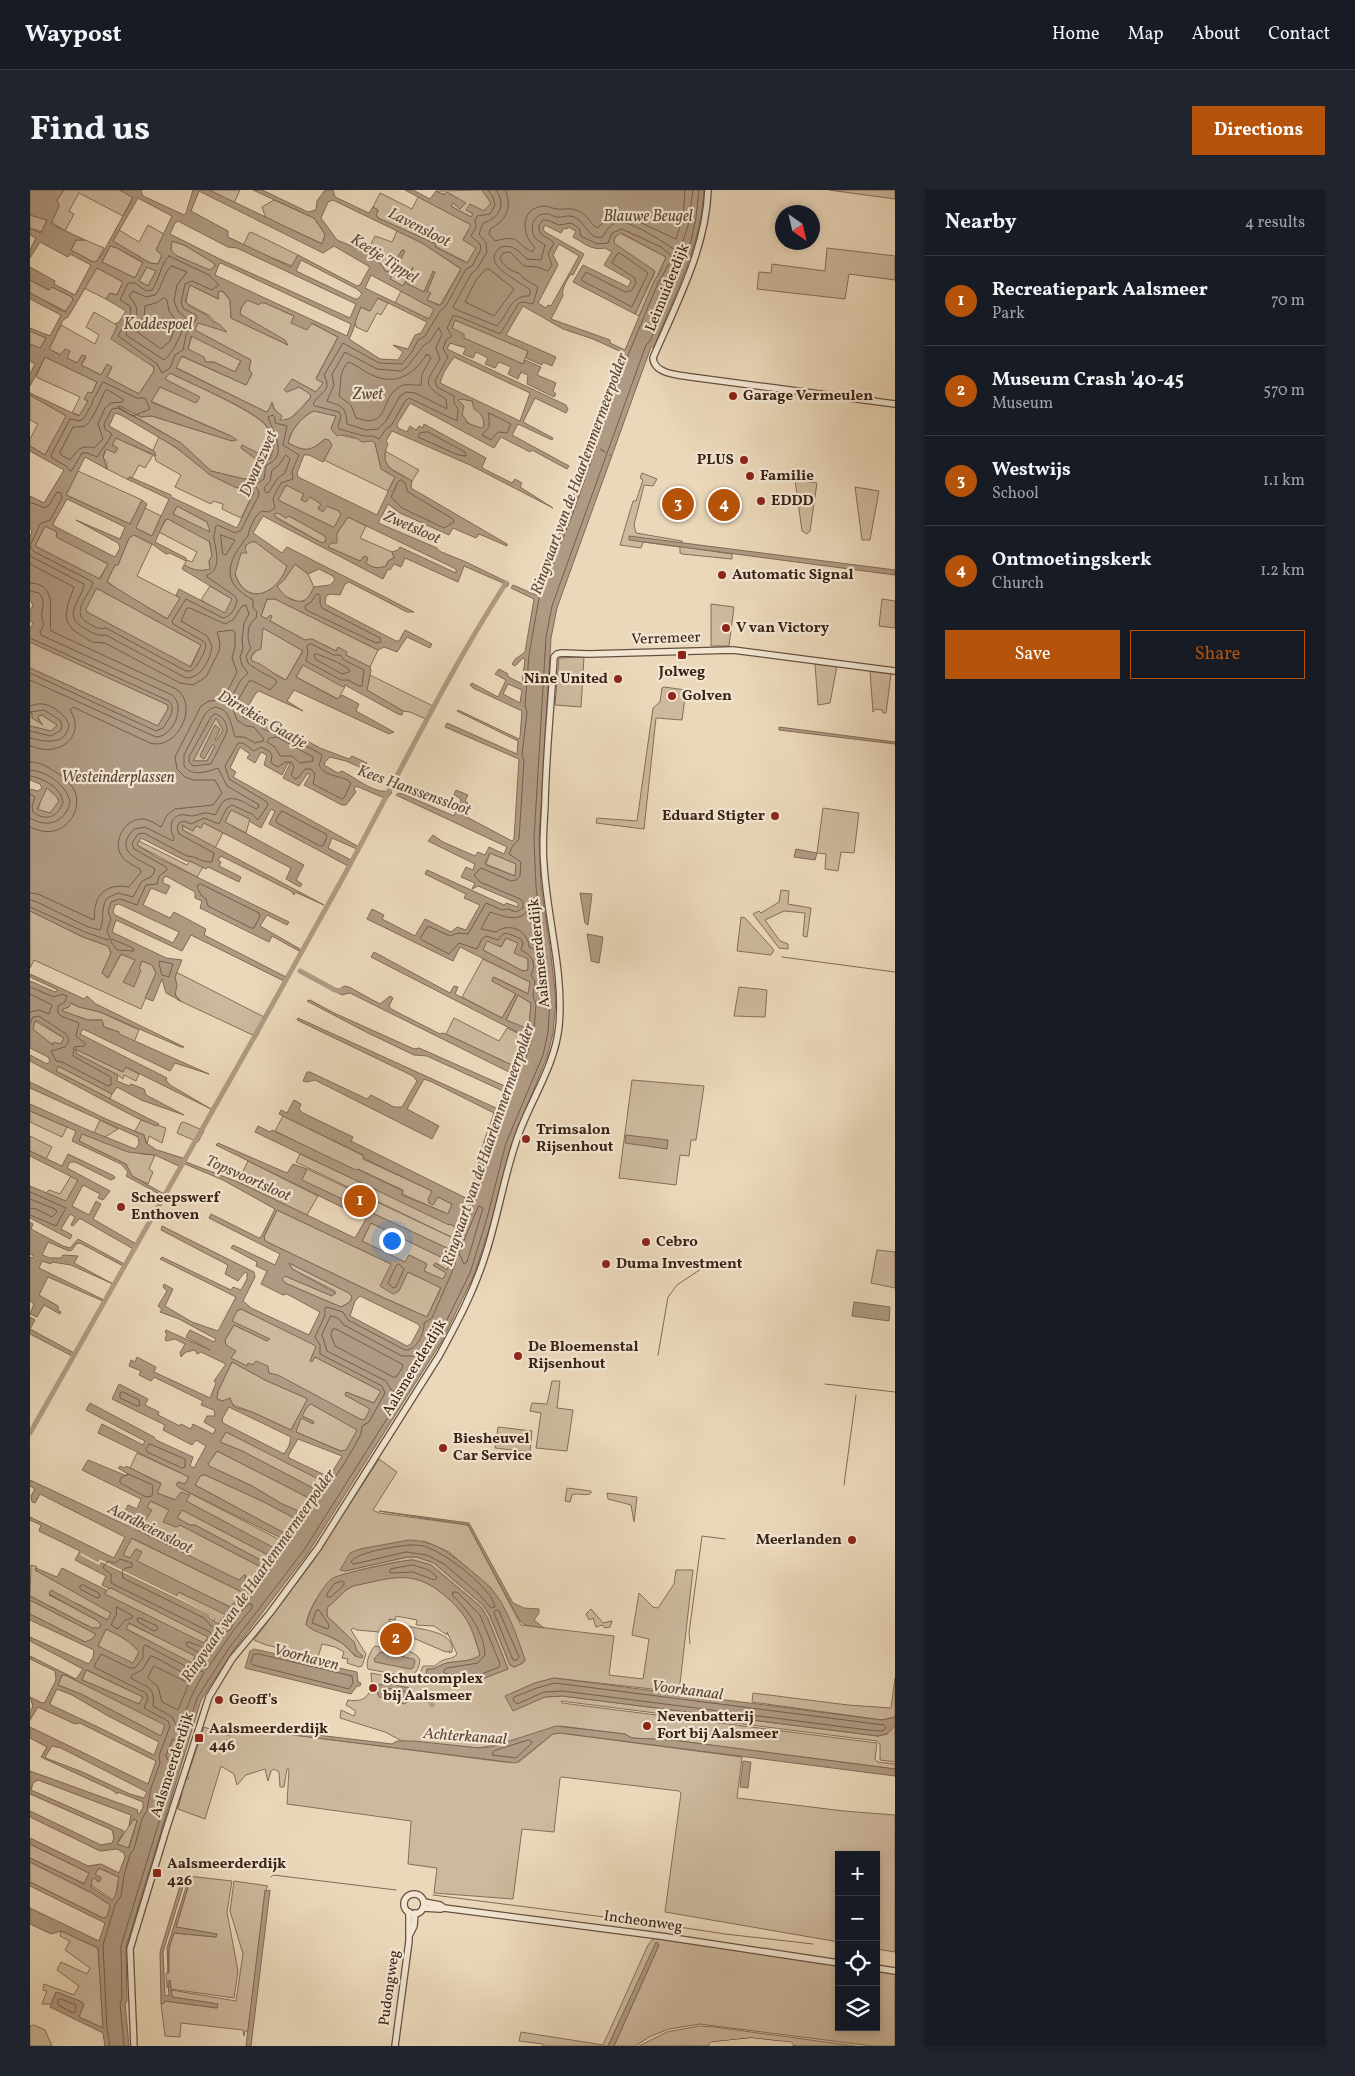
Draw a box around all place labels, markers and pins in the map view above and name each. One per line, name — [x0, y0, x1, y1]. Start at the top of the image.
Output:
place label: Garage Vermeulen — [743, 386, 873, 407]
marker: Garage Vermeulen — [727, 390, 739, 402]
place label: PLUS — [697, 450, 734, 471]
marker: PLUS — [738, 454, 750, 466]
place label: Familie — [760, 466, 814, 487]
marker: Familie — [744, 470, 756, 482]
pin: 3 — [662, 485, 694, 523]
pin: 4 — [708, 486, 740, 524]
place label: EDDD — [771, 491, 813, 512]
marker: EDDD — [755, 495, 767, 507]
place label: Automatic Signal — [732, 565, 854, 586]
marker: Automatic Signal — [716, 569, 728, 581]
place label: V van Victory — [736, 618, 830, 639]
marker: V van Victory — [720, 622, 732, 634]
marker: Jolweg — [676, 649, 688, 661]
place label: Jolweg — [658, 662, 705, 683]
place label: Nine United — [524, 669, 608, 690]
marker: Nine United — [612, 673, 624, 685]
place label: Golven — [682, 686, 732, 707]
marker: Golven — [666, 690, 678, 702]
place label: Eduard Stigter — [662, 806, 765, 827]
marker: Eduard Stigter — [769, 810, 781, 822]
place label: Trimsalon Rijsenhout — [536, 1120, 614, 1158]
marker: Trimsalon Rijsenhout — [520, 1133, 532, 1145]
pin: 1 — [344, 1182, 376, 1220]
place label: Scheepswerf Enthoven — [131, 1188, 220, 1226]
marker: Scheepswerf Enthoven — [115, 1201, 127, 1213]
place label: Cebro — [656, 1232, 698, 1253]
marker: Cebro — [640, 1236, 652, 1248]
place label: Duma Investment — [616, 1254, 743, 1275]
marker: Duma Investment — [600, 1258, 612, 1270]
place label: De Bloemenstal Rijsenhout — [528, 1337, 639, 1375]
marker: De Bloemenstal Rijsenhout — [512, 1350, 524, 1362]
place label: Biesheuvel Car Service — [453, 1429, 533, 1467]
marker: Biesheuvel Car Service — [437, 1442, 449, 1454]
place label: Meerlanden — [756, 1530, 842, 1551]
marker: Meerlanden — [846, 1534, 858, 1546]
pin: 2 — [380, 1620, 412, 1658]
place label: Schutcomplex bij Aalsmeer — [383, 1669, 484, 1707]
marker: Schutcomplex bij Aalsmeer — [367, 1682, 379, 1694]
place label: Geoff's — [229, 1690, 278, 1711]
marker: Geoff's — [213, 1694, 225, 1706]
place label: Nevenbatterij Fort bij Aalsmeer — [657, 1707, 778, 1745]
place label: Aalsmeerderdijk 446 — [209, 1719, 328, 1757]
marker: Nevenbatterij Fort bij Aalsmeer — [641, 1720, 653, 1732]
marker: Aalsmeerderdijk 446 — [193, 1732, 205, 1744]
place label: Aalsmeerderdijk 426 — [167, 1854, 286, 1892]
marker: Aalsmeerderdijk 426 — [151, 1867, 163, 1879]

